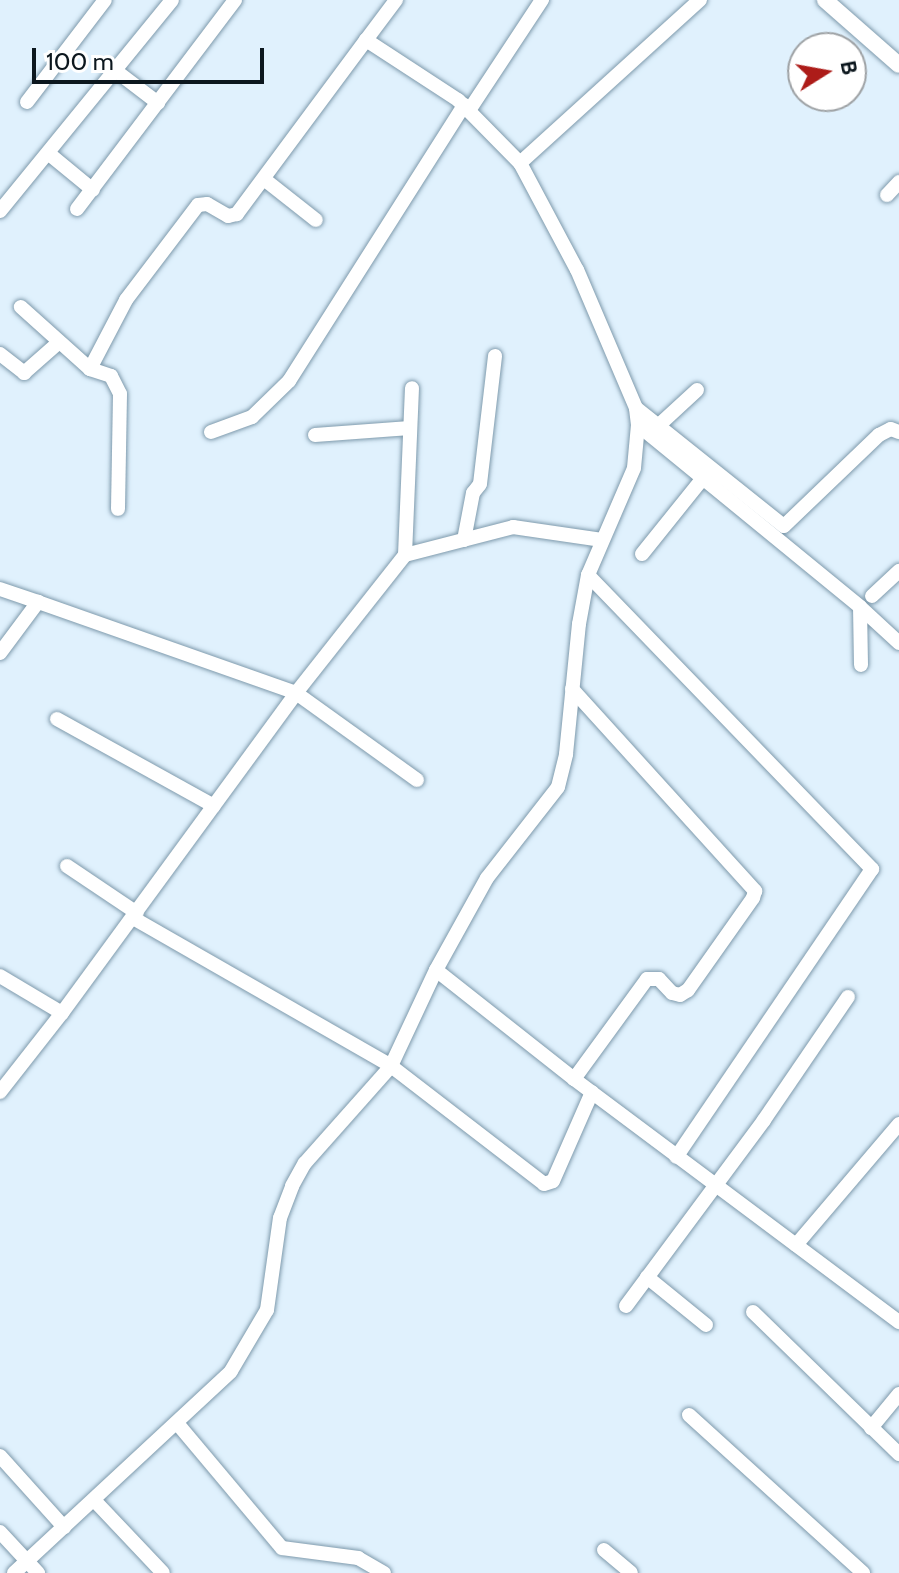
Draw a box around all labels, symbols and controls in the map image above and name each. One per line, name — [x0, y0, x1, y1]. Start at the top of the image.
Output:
scale bar — [36, 32, 268, 82]
north arrow — [787, 32, 867, 112]
text: 100 m — [46, 47, 114, 76]
text: B — [835, 58, 864, 77]

